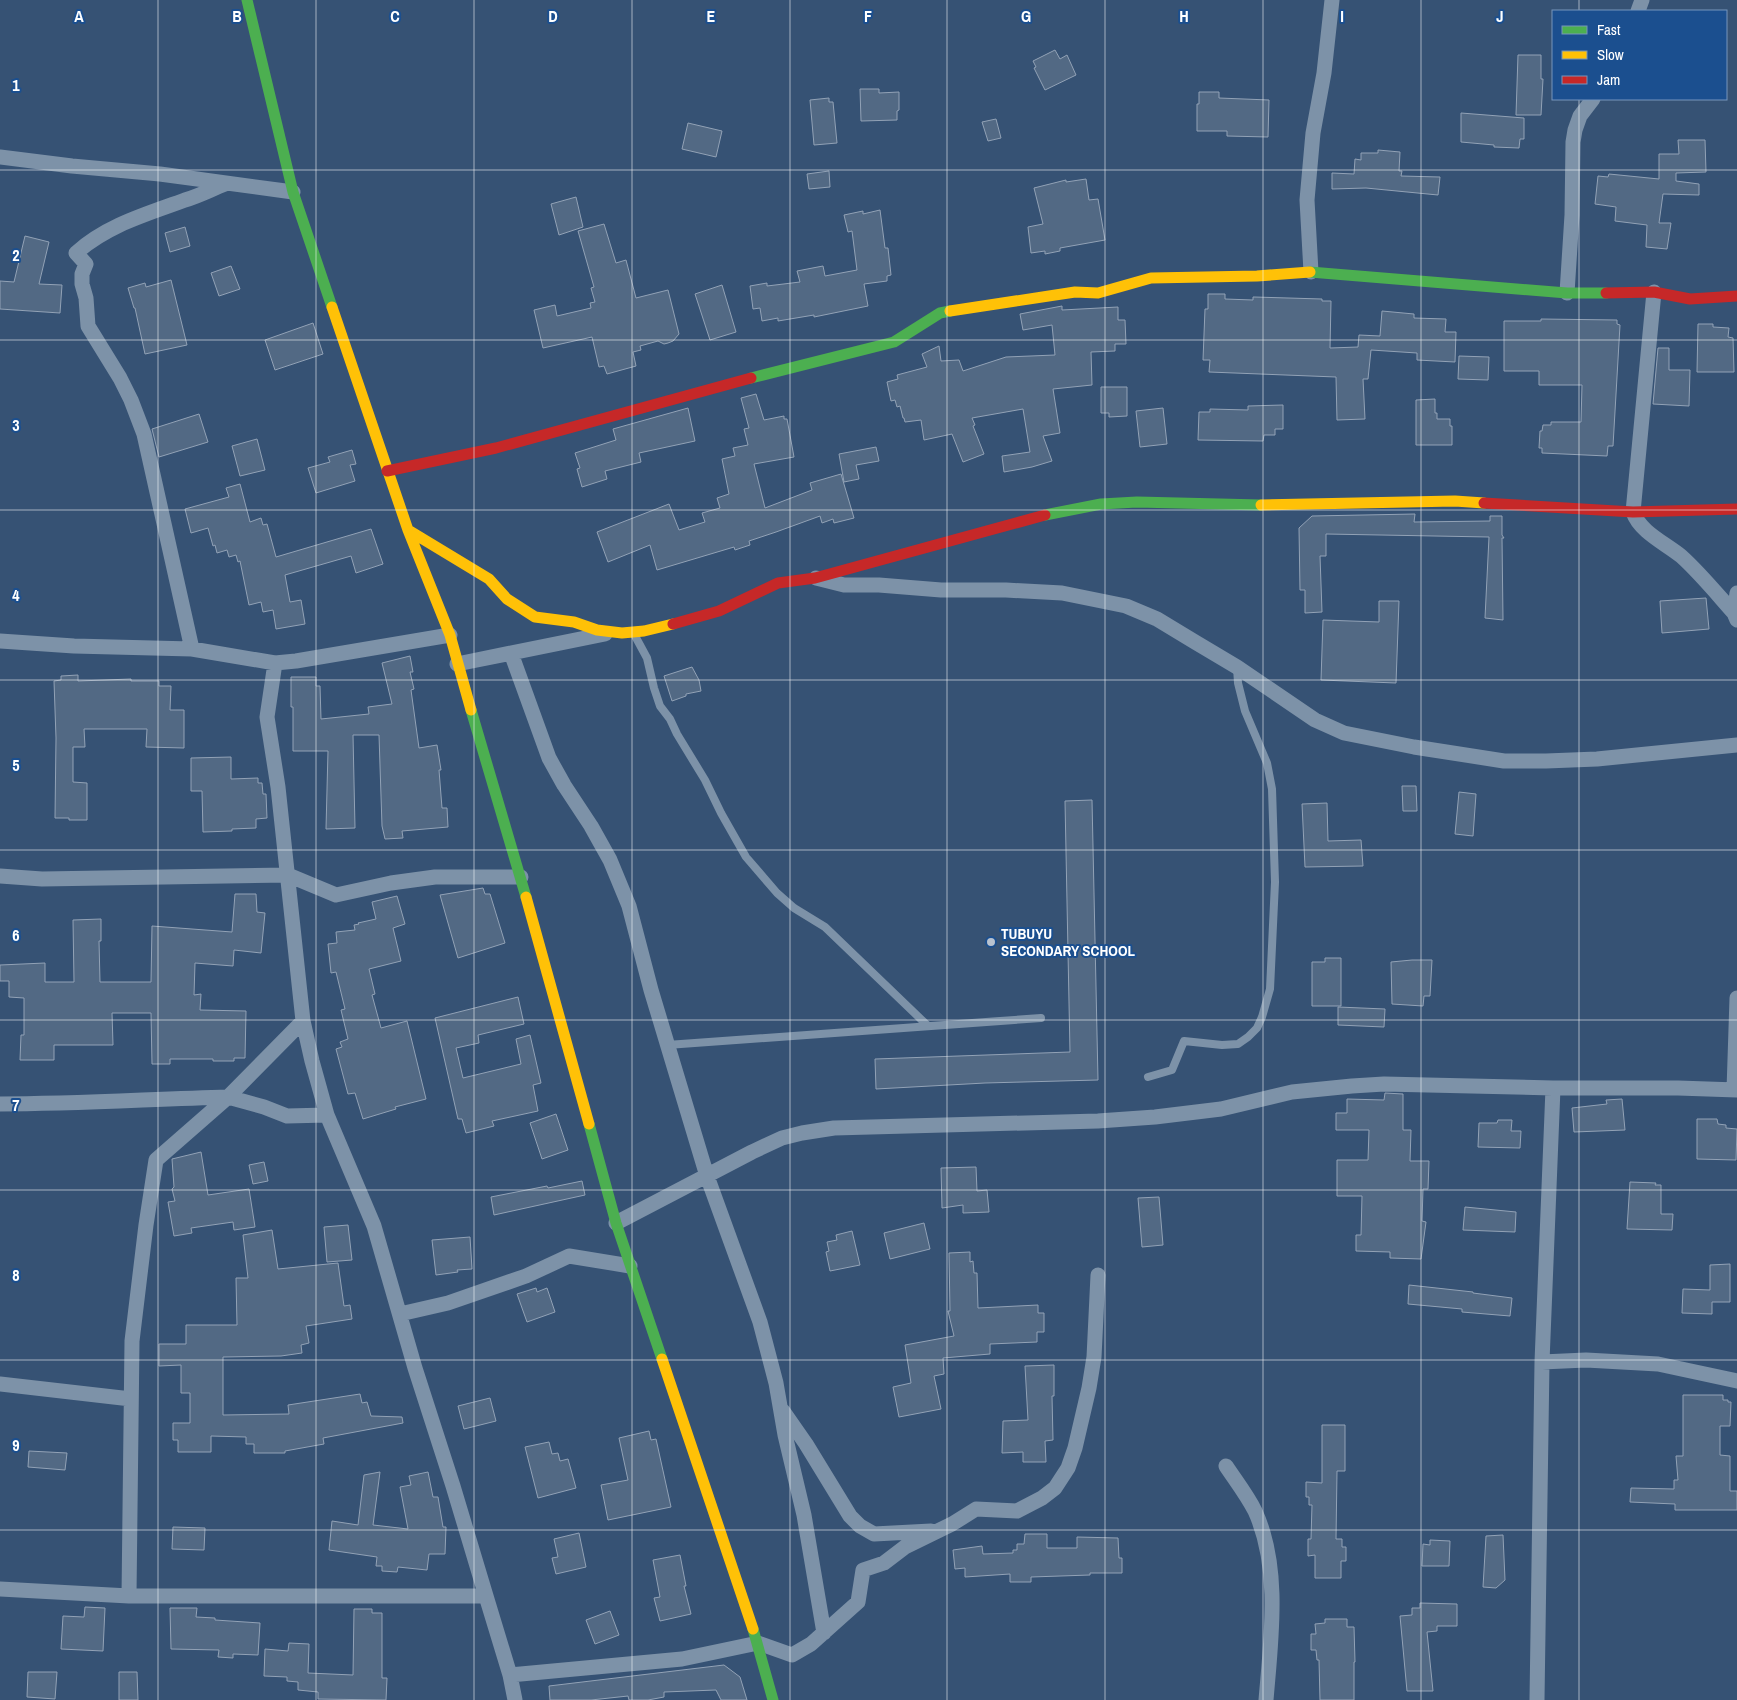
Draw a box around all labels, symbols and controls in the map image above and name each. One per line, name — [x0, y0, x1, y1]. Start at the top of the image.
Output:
text: A — [74, 5, 84, 27]
text: B — [232, 5, 242, 27]
text: C — [390, 5, 400, 27]
text: D — [548, 5, 558, 27]
text: E — [707, 5, 716, 27]
text: F — [864, 5, 872, 27]
text: G — [1021, 5, 1031, 27]
text: H — [1179, 5, 1189, 27]
text: I — [1340, 5, 1344, 27]
text: J — [1496, 5, 1504, 27]
legend — [1552, 10, 1727, 100]
text: Fast — [1597, 19, 1621, 40]
text: Slow — [1597, 44, 1624, 65]
text: Jam — [1597, 69, 1620, 90]
text: 1 — [12, 74, 20, 96]
text: 2 — [12, 244, 20, 266]
text: 3 — [12, 414, 20, 436]
text: 4 — [12, 584, 20, 606]
text: 5 — [12, 754, 20, 776]
place label: TUBUYU SECONDARY SCHOOL — [1001, 923, 1135, 961]
text: 6 — [12, 924, 20, 946]
marker: TUBUYU SECONDARY SCHOOL — [985, 936, 997, 948]
text: 7 — [12, 1094, 20, 1116]
text: 8 — [12, 1264, 20, 1286]
text: 9 — [12, 1434, 20, 1456]

